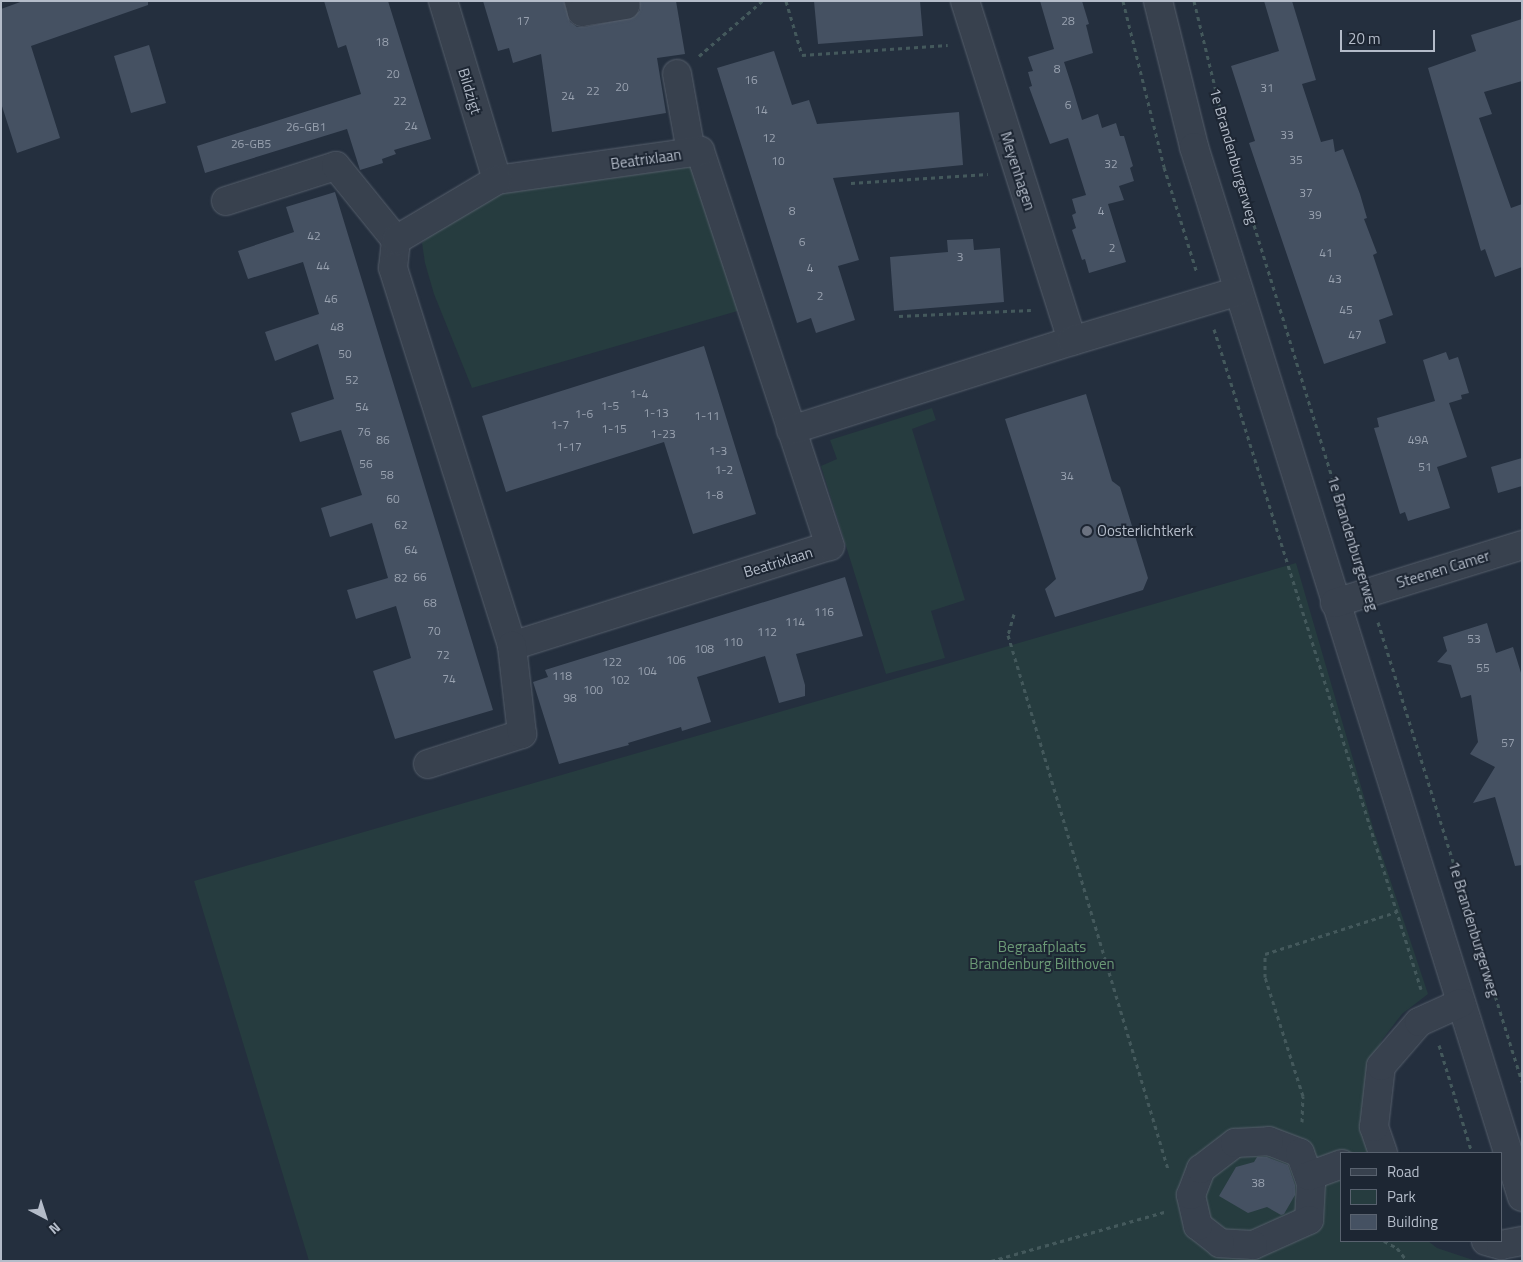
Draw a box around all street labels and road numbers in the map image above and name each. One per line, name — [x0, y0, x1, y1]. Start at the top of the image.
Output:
street label: Bildzigt — [455, 66, 485, 116]
street label: 1e Brandenburgerweg — [1206, 86, 1262, 226]
street label: Meyenhagen — [997, 129, 1039, 213]
street label: Beatrixlaan — [609, 145, 683, 173]
street label: 1e Brandenburgerweg — [1324, 473, 1382, 613]
street label: Beatrixlaan — [741, 543, 815, 581]
street label: Steenen Camer — [1394, 546, 1492, 592]
street label: 1e Brandenburgerweg — [1445, 859, 1503, 999]

